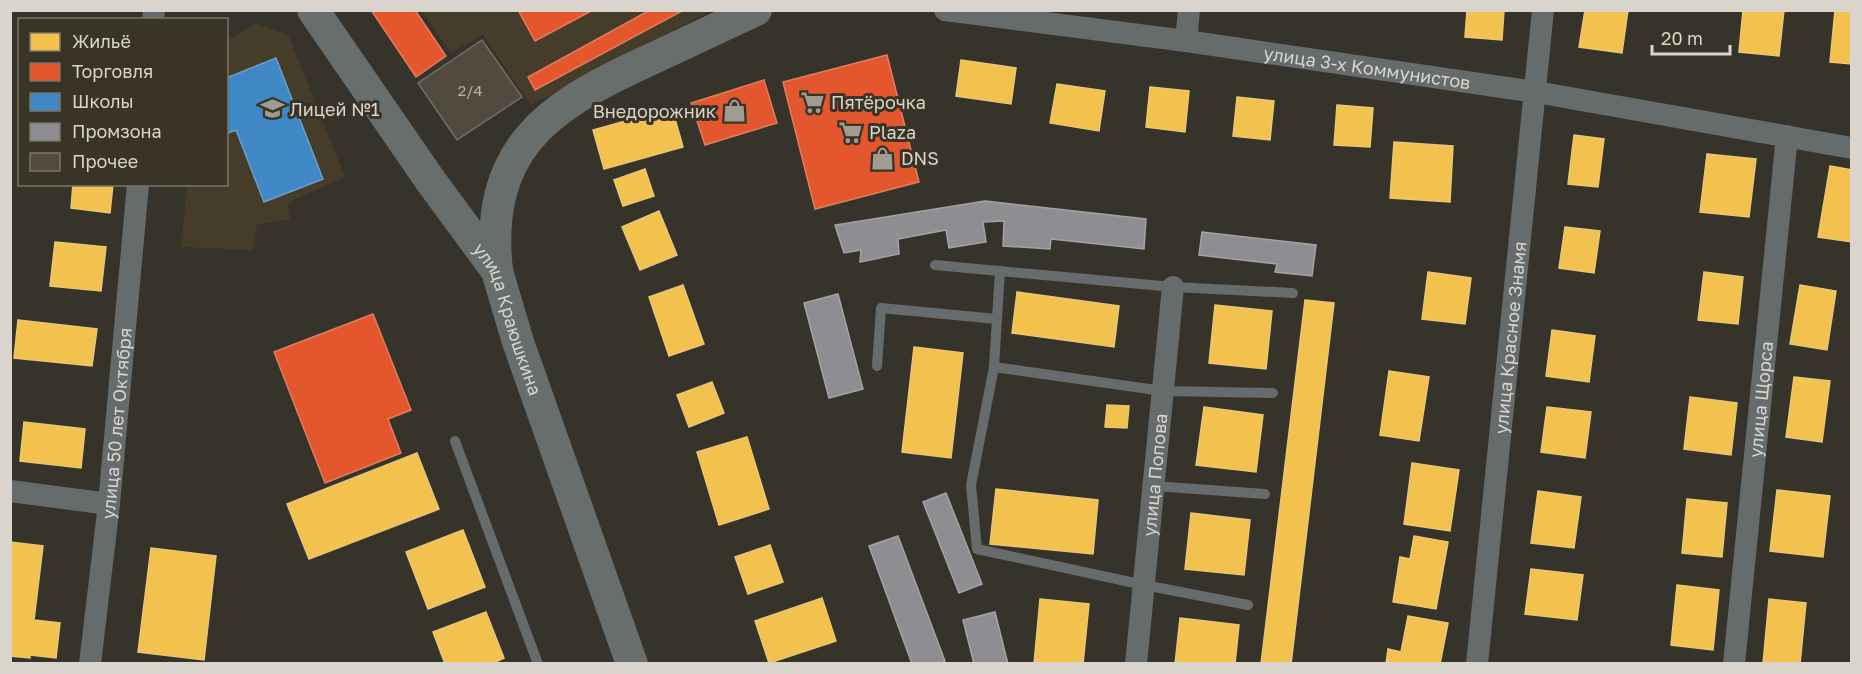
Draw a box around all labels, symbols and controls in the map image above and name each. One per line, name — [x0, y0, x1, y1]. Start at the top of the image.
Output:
legend — [18, 18, 228, 186]
scale bar — [1652, 18, 1730, 56]
text: 20 m — [1661, 27, 1703, 49]
text: Жильё — [72, 30, 131, 52]
street label: улица 3-х Коммунистов — [1262, 41, 1472, 93]
text: Торговля — [72, 60, 153, 82]
house number: 2/4 — [457, 81, 483, 99]
supermarket icon: Пятёрочка — [800, 89, 826, 115]
text: Школы — [72, 90, 134, 112]
place label: Пятёрочка — [831, 91, 926, 113]
school or university icon: Лицей №1 — [259, 96, 285, 122]
place label: Лицей №1 — [290, 98, 380, 120]
shop icon: Внедорожник — [721, 98, 747, 124]
place label: Внедорожник — [593, 100, 716, 122]
supermarket icon: Plaza — [838, 119, 864, 145]
text: Промзона — [72, 120, 162, 142]
place label: Plaza — [869, 121, 916, 143]
shop icon: DNS — [870, 145, 896, 171]
place label: DNS — [901, 147, 939, 169]
text: Прочее — [72, 150, 138, 172]
street label: улица Краюшкина — [469, 238, 547, 398]
street label: улица Красное Знамя — [1489, 240, 1531, 435]
street label: улица 50 лет Октября — [96, 327, 136, 520]
street label: улица Щорса — [1744, 340, 1777, 459]
street label: улица Попова — [1138, 412, 1172, 537]

